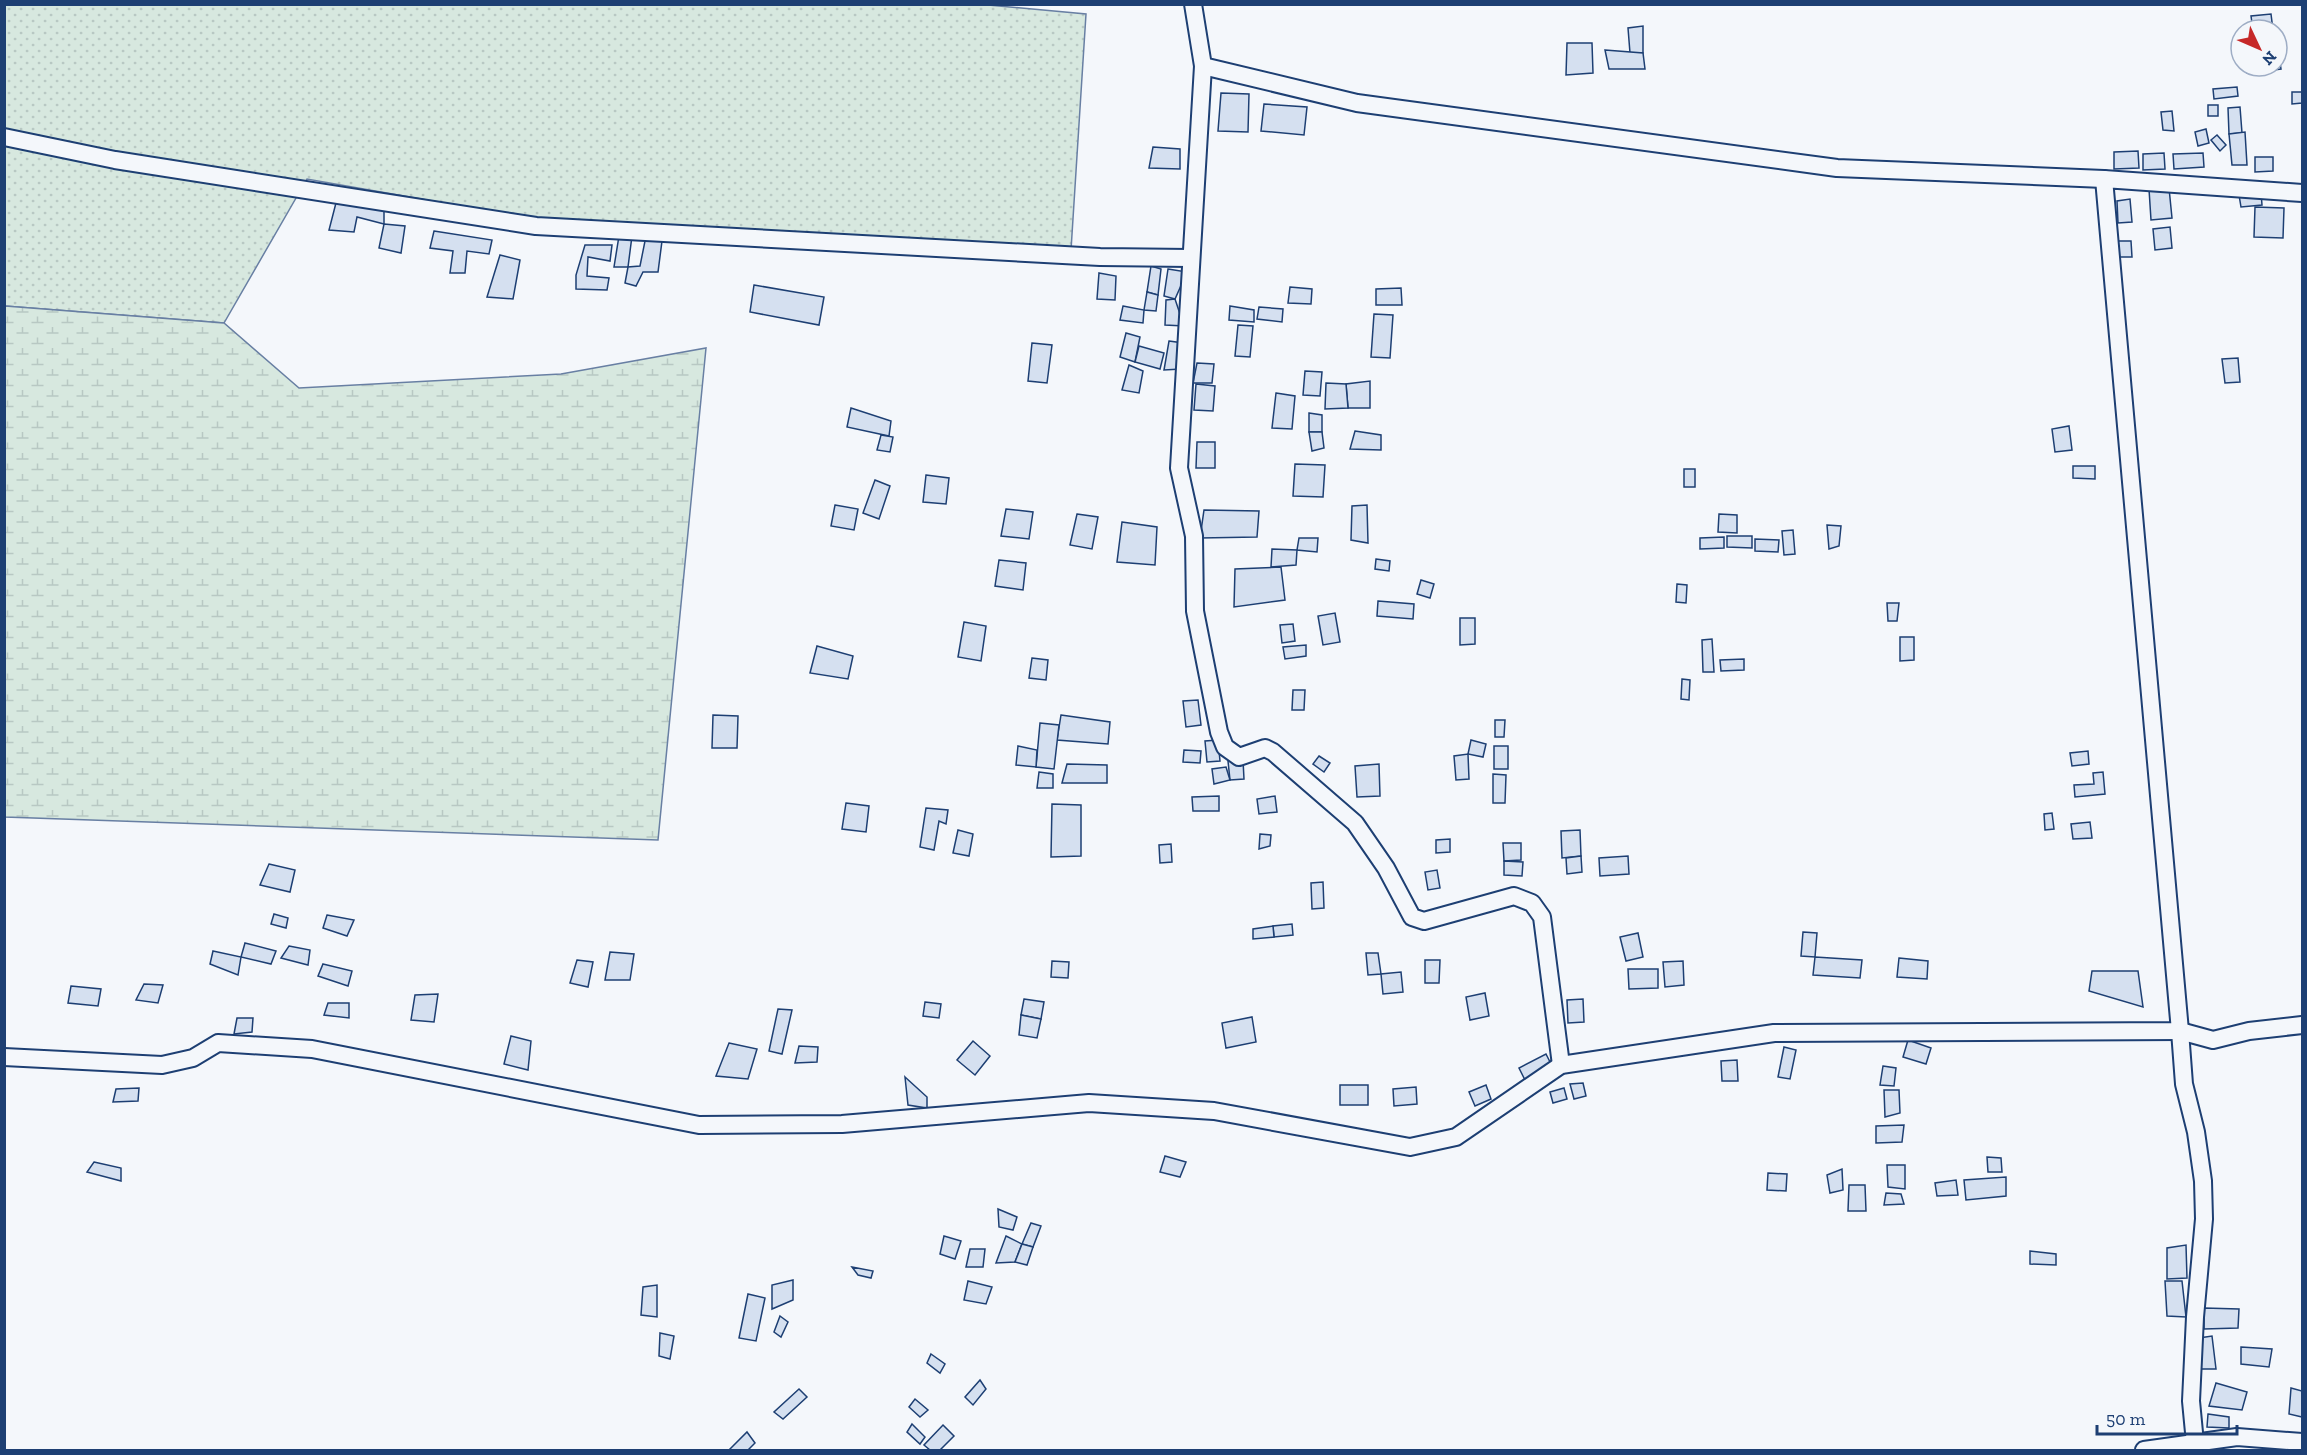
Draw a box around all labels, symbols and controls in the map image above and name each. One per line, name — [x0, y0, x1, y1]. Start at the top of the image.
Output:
north arrow — [2229, 18, 2289, 78]
text: N — [2258, 47, 2280, 69]
scale bar — [2097, 1398, 2236, 1436]
text: 50 m — [2106, 1408, 2146, 1430]

